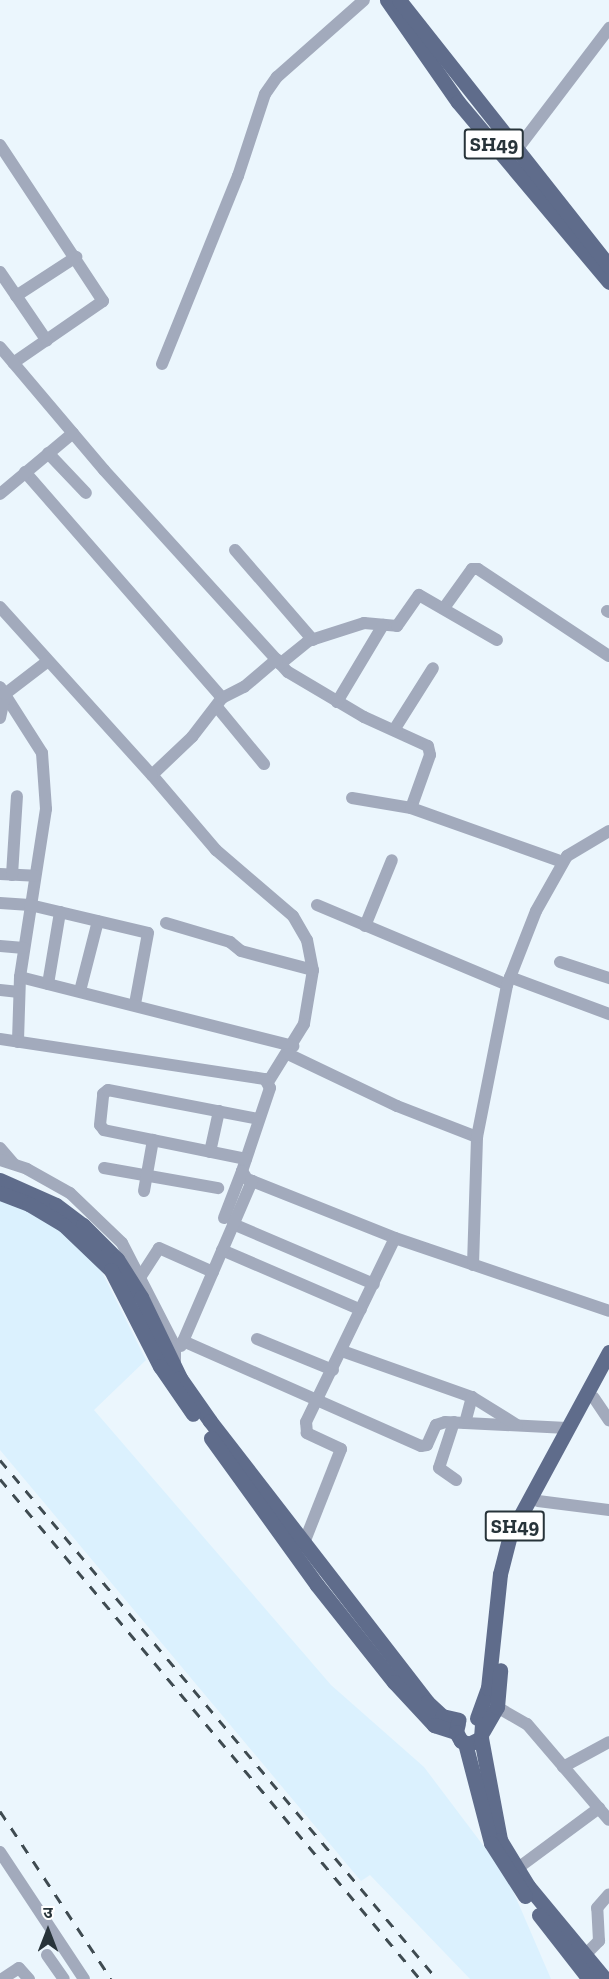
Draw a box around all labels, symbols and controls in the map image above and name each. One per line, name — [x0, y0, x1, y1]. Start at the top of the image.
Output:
road number: SH49 — [462, 127, 526, 161]
road number: SH49 — [484, 1509, 546, 1543]
north arrow — [18, 1901, 78, 1961]
text: उ — [43, 1903, 53, 1922]

